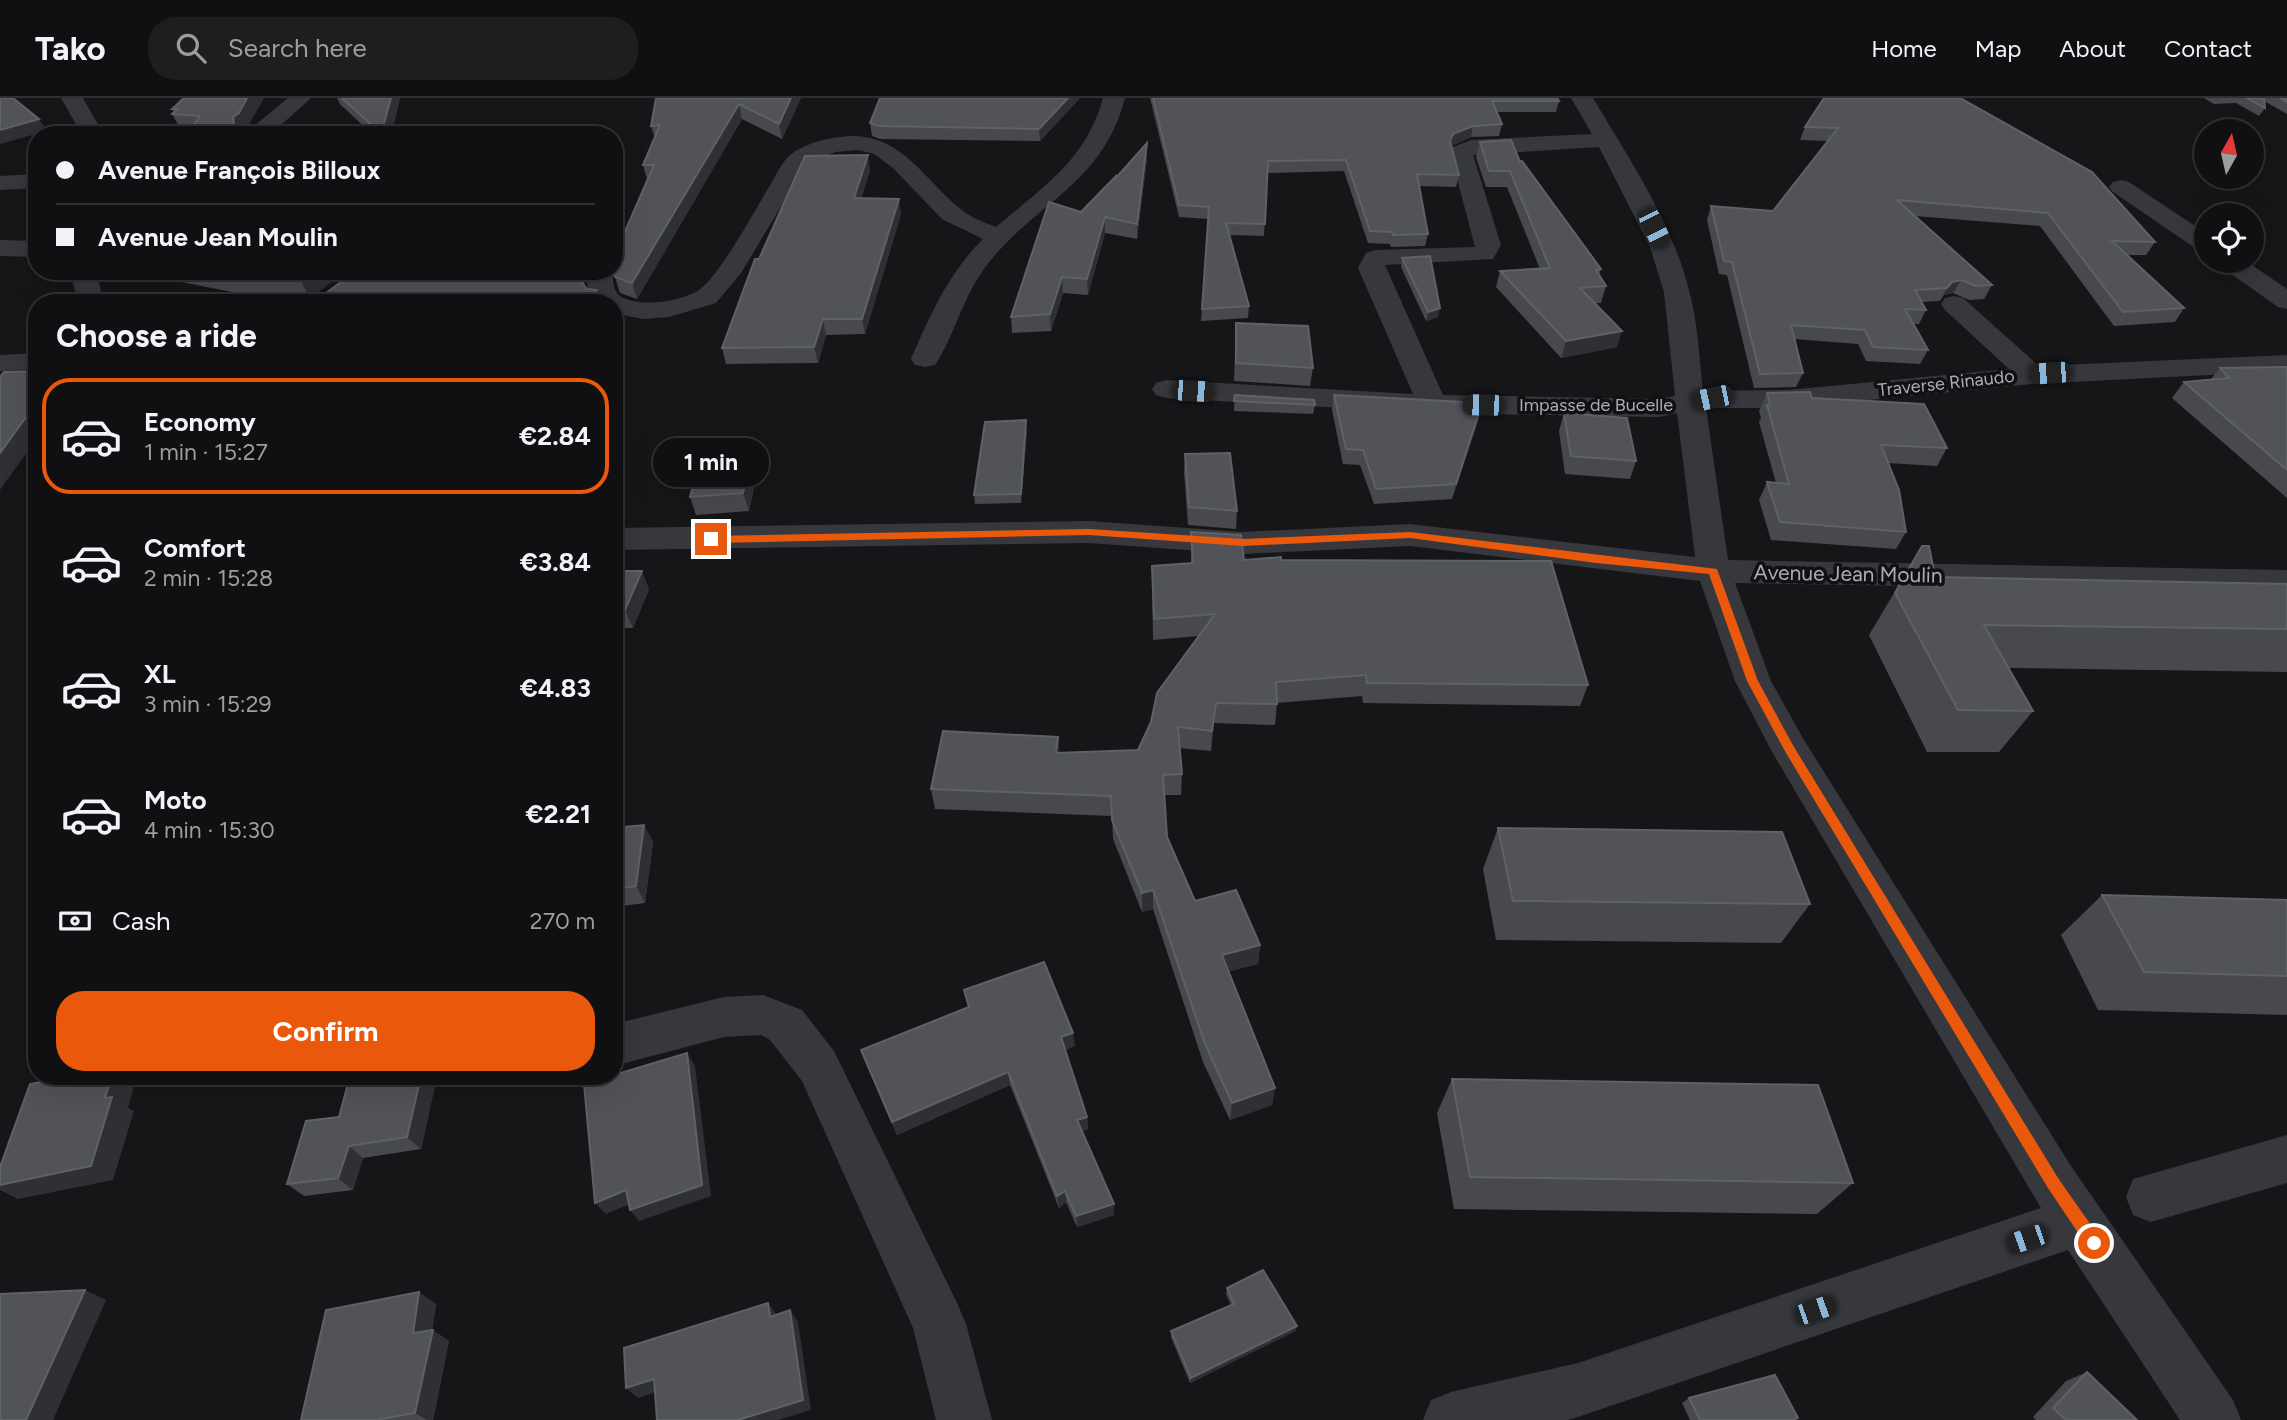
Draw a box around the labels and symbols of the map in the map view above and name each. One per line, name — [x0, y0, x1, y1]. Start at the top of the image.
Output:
north arrow — [2194, 119, 2264, 189]
car — [1636, 205, 1673, 251]
car — [2029, 361, 2072, 385]
street label: Traverse Rinaudo — [1876, 365, 2016, 401]
car — [1172, 379, 1215, 403]
car — [1690, 383, 1735, 413]
car — [1462, 394, 1505, 416]
street label: Impasse de Bucelle — [1519, 394, 1673, 416]
callout: 1 min — [653, 438, 769, 486]
route end — [695, 523, 727, 555]
street label: Avenue Jean Moulin — [1753, 559, 1943, 588]
car — [2004, 1222, 2051, 1256]
route start — [2078, 1227, 2110, 1259]
car — [1792, 1293, 1839, 1327]

